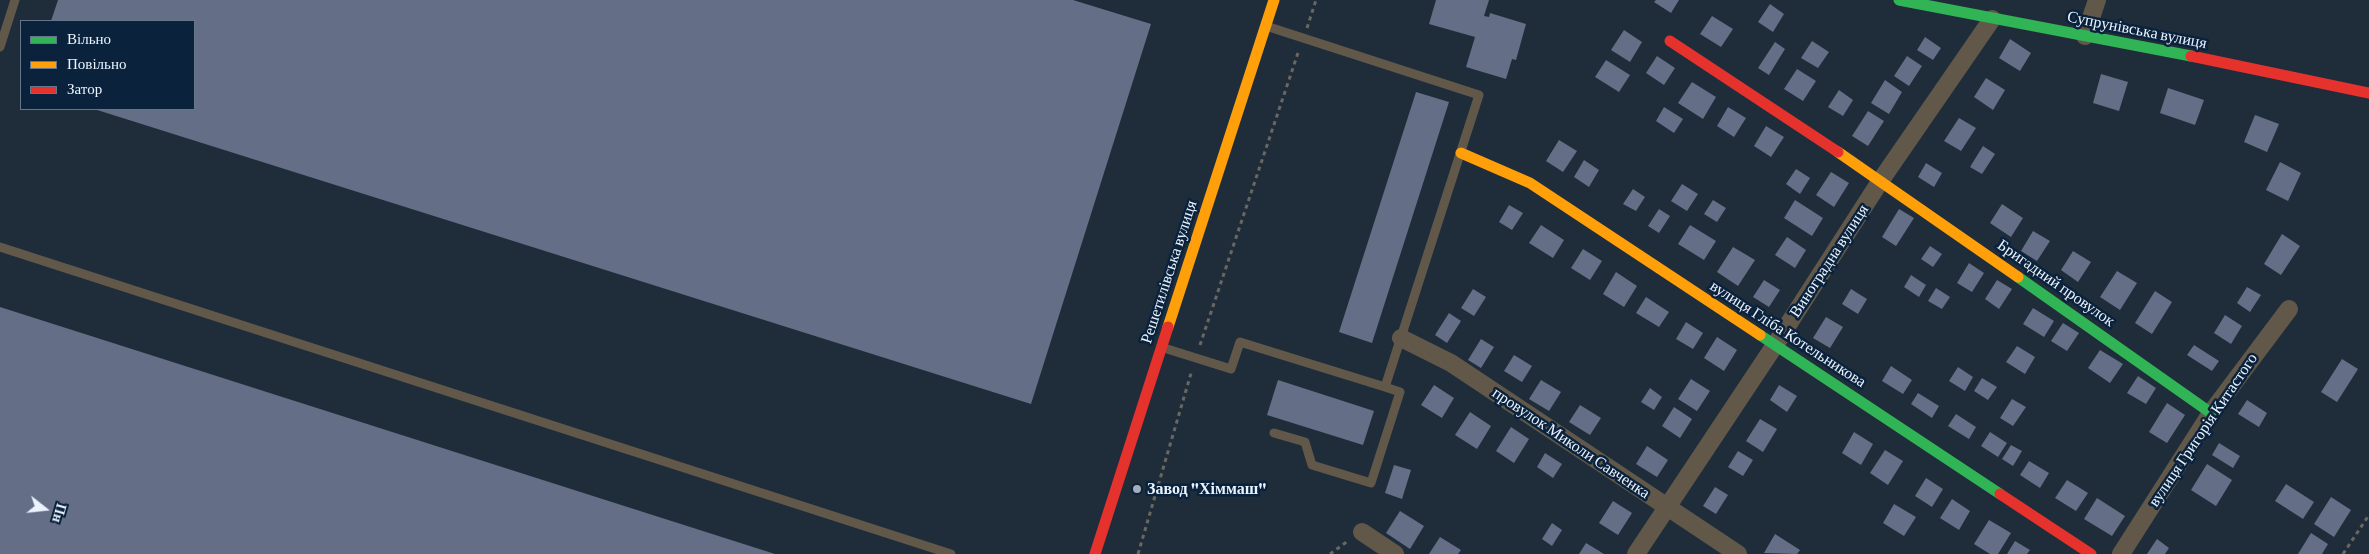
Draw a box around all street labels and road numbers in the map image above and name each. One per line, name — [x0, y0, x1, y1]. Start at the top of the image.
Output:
street label: Супрунівська вулиця — [2066, 7, 2208, 53]
street label: Решетилівська вулиця — [1137, 198, 1201, 346]
street label: Виноградна вулиця — [1785, 201, 1873, 321]
street label: Бригадний провулок — [1994, 235, 2118, 331]
street label: вулиця Гліба Котельникова — [1706, 276, 1870, 392]
street label: вулиця Григорія Китастого — [2144, 350, 2262, 510]
street label: провулок Миколи Савченка — [1489, 383, 1653, 503]

